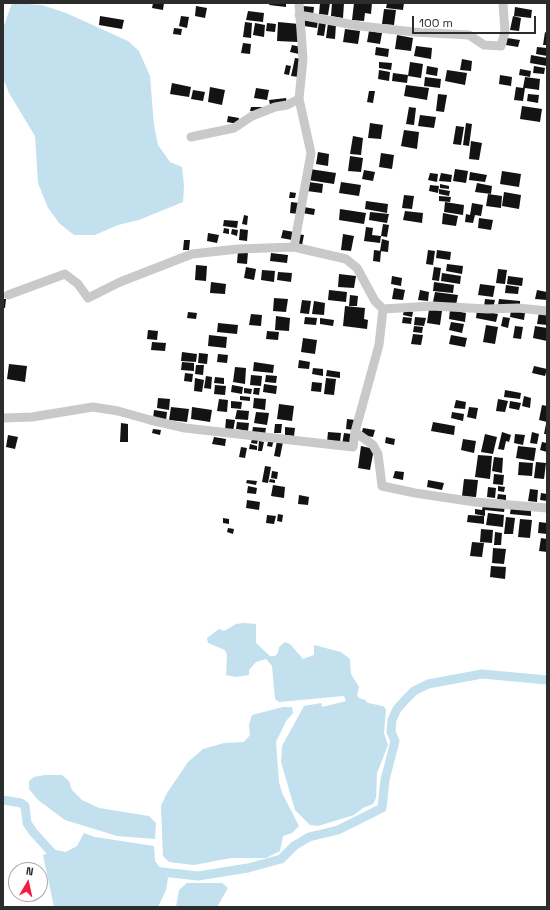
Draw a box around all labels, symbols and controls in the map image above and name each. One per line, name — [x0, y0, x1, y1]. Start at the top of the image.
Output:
scale bar — [414, 8, 538, 34]
text: 100 m — [419, 15, 453, 31]
north arrow — [8, 862, 48, 902]
text: N — [25, 864, 34, 879]

